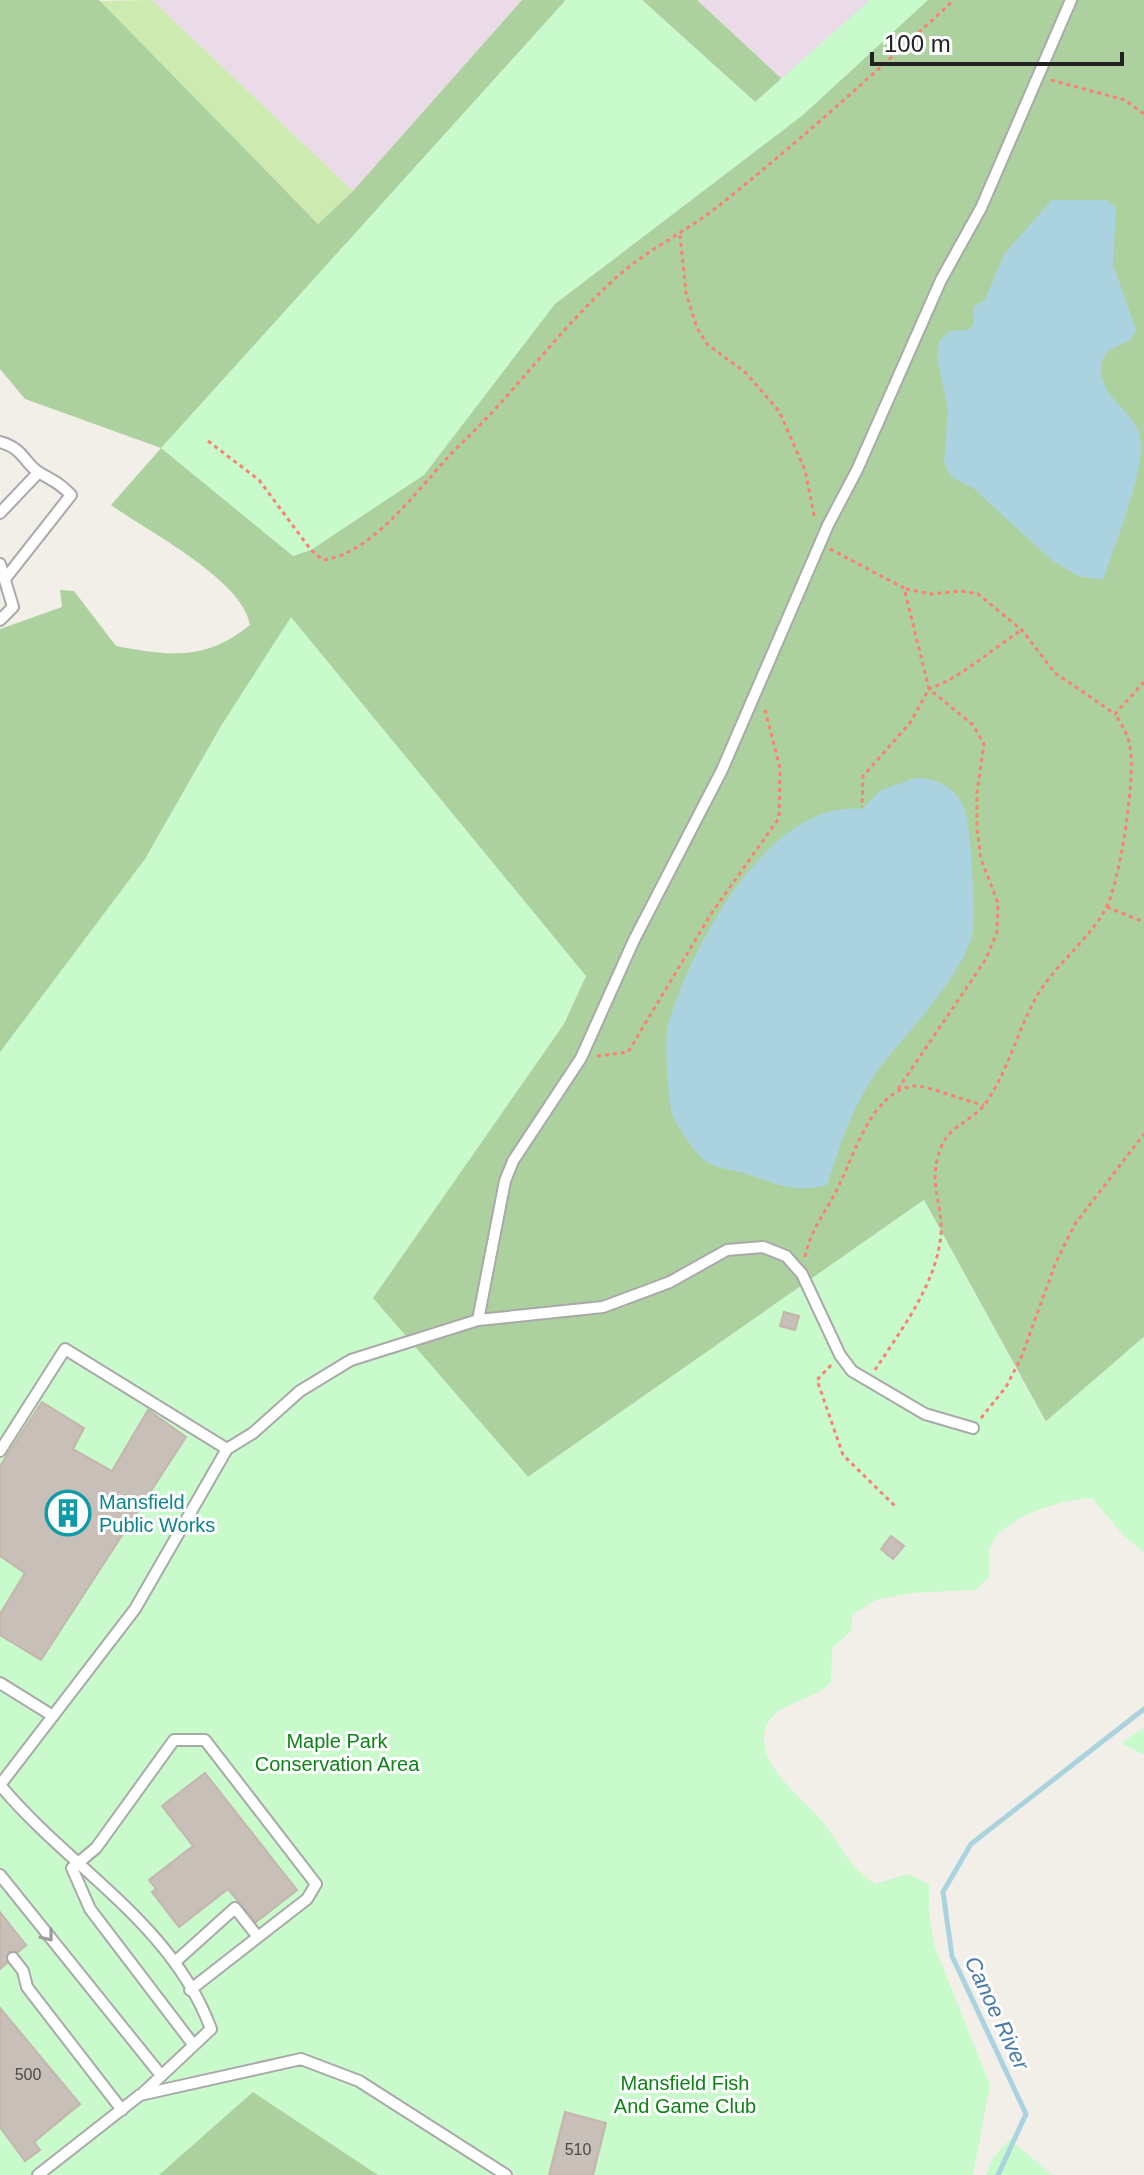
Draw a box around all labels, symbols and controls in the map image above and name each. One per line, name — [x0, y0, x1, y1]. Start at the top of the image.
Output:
scale bar — [872, 16, 1122, 66]
text: 100 m — [884, 30, 951, 57]
building icon: Mansfield Public Works — [44, 1489, 92, 1537]
place label: Mansfield Public Works — [99, 1491, 215, 1536]
park label: Maple Park Conservation Area — [255, 1730, 420, 1775]
one-way arrow — [38, 1927, 53, 1942]
water label: Canoe River — [960, 1952, 1035, 2075]
house number: 500 — [15, 2066, 41, 2083]
park label: Mansfield Fish And Game Club — [614, 2072, 756, 2117]
house number: 510 — [565, 2141, 591, 2158]

